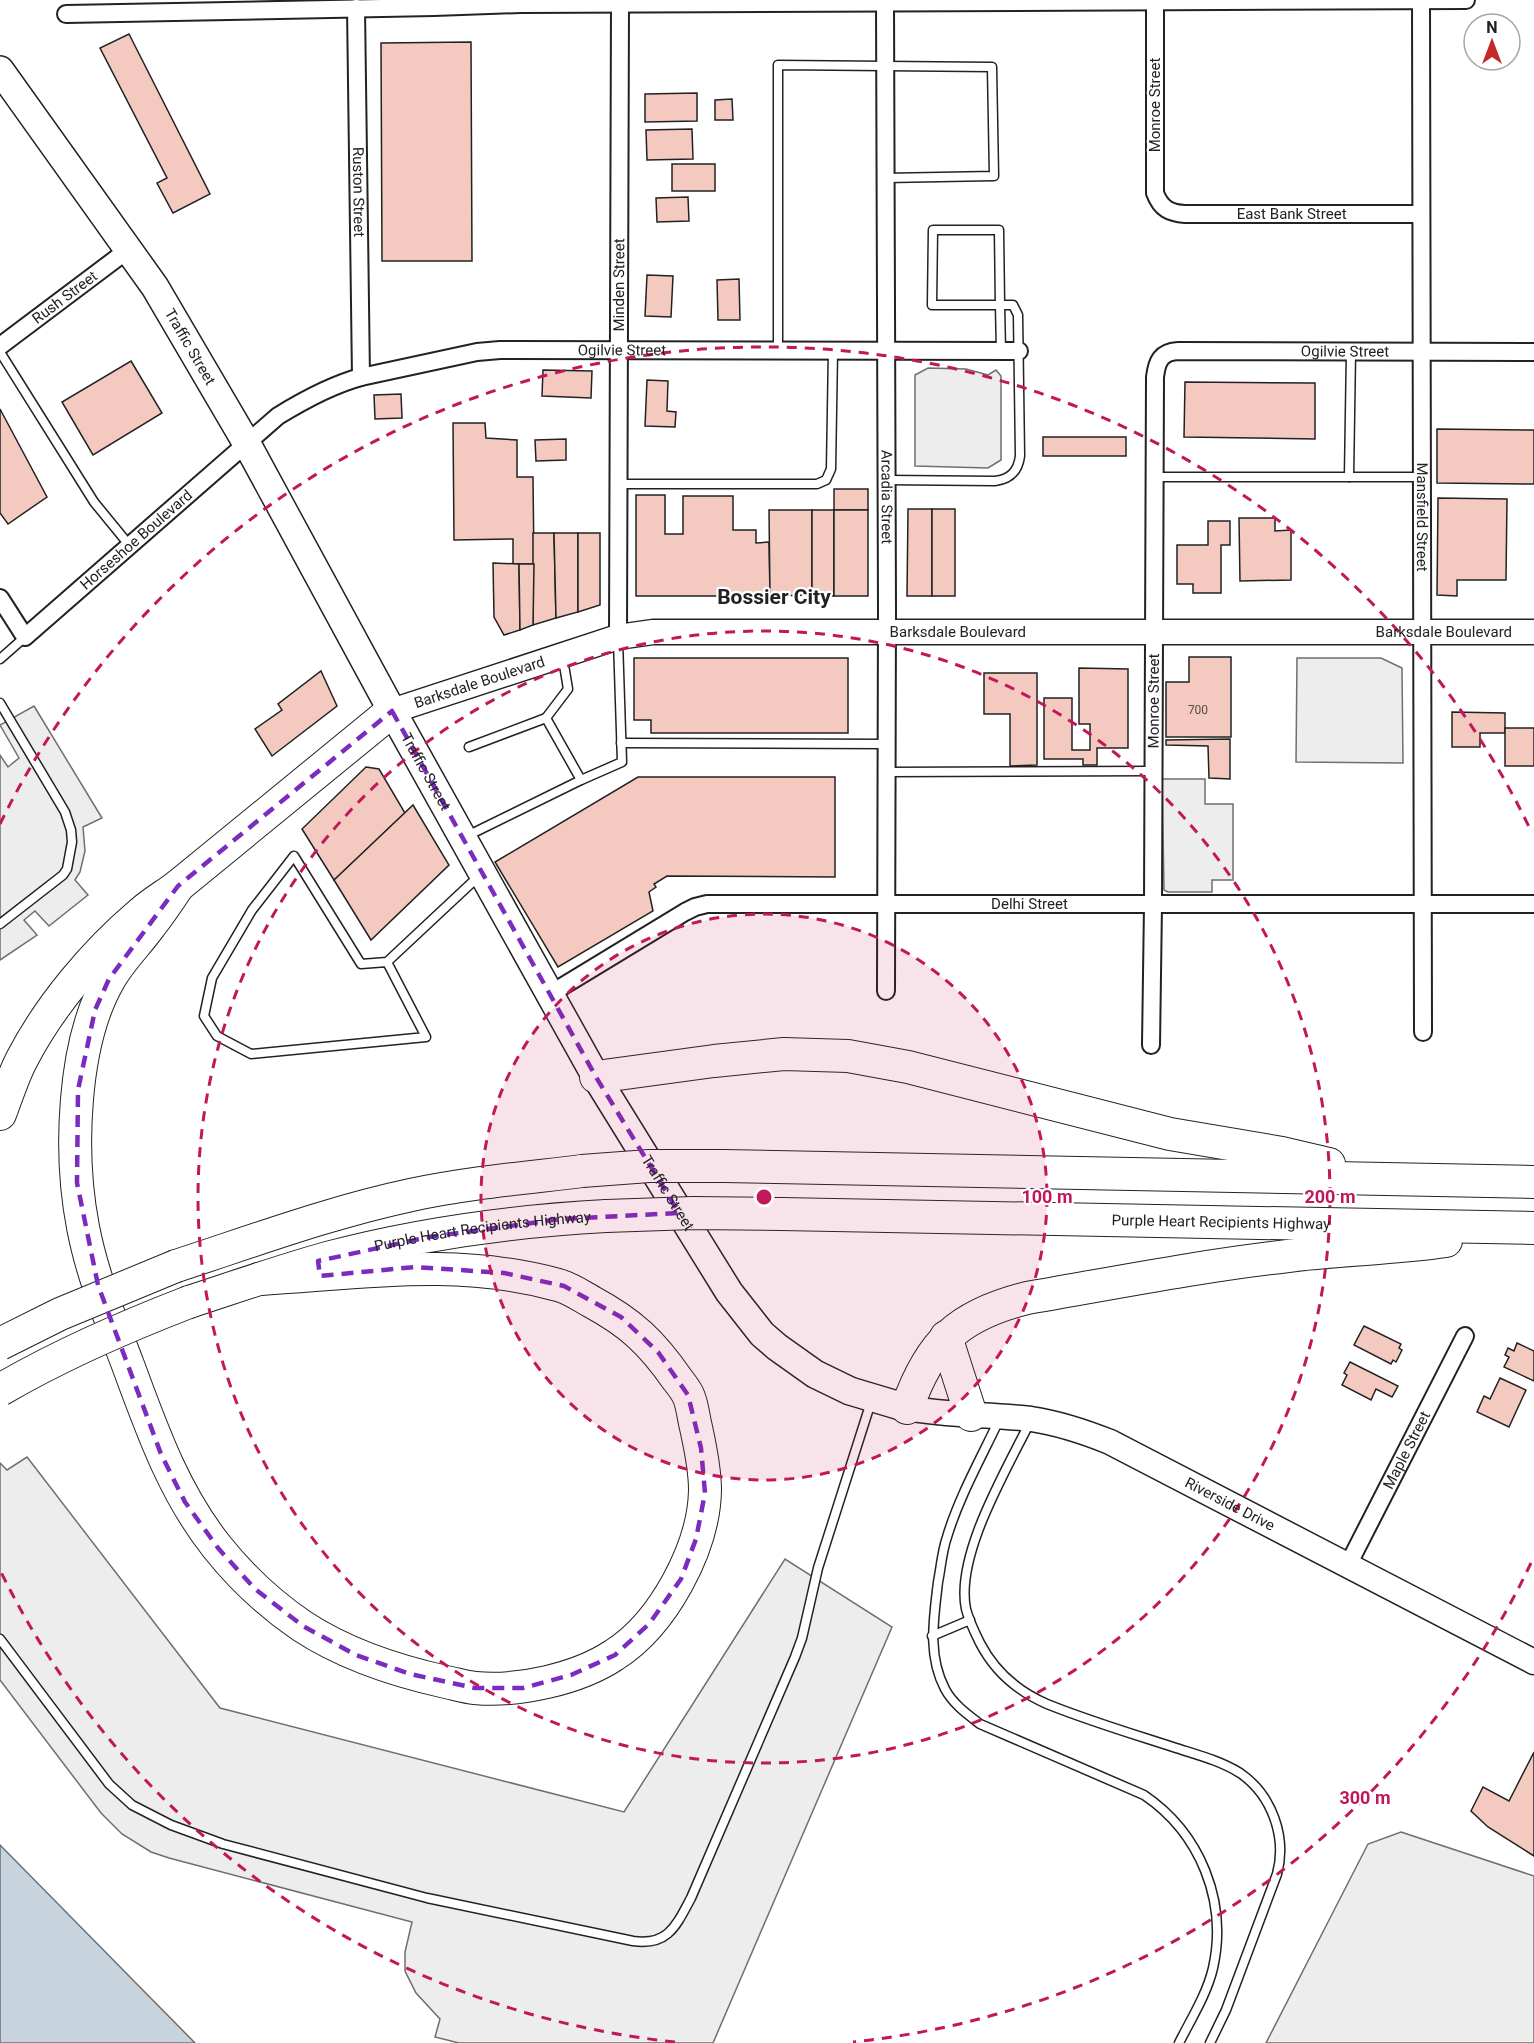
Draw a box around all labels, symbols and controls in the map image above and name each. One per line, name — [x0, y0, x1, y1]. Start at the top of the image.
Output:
north arrow — [1462, 12, 1522, 72]
text: N — [1486, 18, 1498, 37]
street label: Monroe Street — [1146, 58, 1164, 152]
street label: Ruston Street — [349, 147, 368, 237]
street label: East Bank Street — [1237, 205, 1347, 223]
street label: Minden Street — [610, 238, 628, 332]
street label: Rush Street — [29, 267, 101, 328]
street label: Traffic Street — [161, 305, 219, 388]
street label: Ogilvie Street — [578, 341, 666, 359]
street label: Ogilvie Street — [1301, 342, 1389, 361]
street label: Arcadia Street — [877, 450, 896, 544]
street label: Mansfield Street — [1413, 462, 1431, 572]
street label: Horseshoe Boulevard — [77, 486, 196, 594]
district label: Bossier City — [717, 585, 831, 609]
street label: Barksdale Boulevard — [890, 623, 1026, 641]
street label: Barksdale Boulevard — [1376, 623, 1512, 641]
street label: Barksdale Boulevard — [412, 653, 547, 712]
street label: Monroe Street — [1145, 653, 1163, 748]
house number: 700 — [1188, 703, 1208, 717]
street label: Traffic Street — [397, 730, 455, 813]
street label: Delhi Street — [991, 895, 1068, 913]
street label: Traffic Street — [638, 1152, 698, 1234]
text: 100 m — [1021, 1186, 1073, 1207]
text: 200 m — [1304, 1186, 1356, 1207]
centre of rings — [754, 1187, 774, 1207]
street label: Purple Heart Recipients Highway — [373, 1208, 591, 1255]
street label: Purple Heart Recipients Highway — [1111, 1211, 1330, 1233]
street label: Maple Street — [1379, 1408, 1434, 1492]
street label: Riverside Drive — [1182, 1474, 1278, 1535]
text: 300 m — [1339, 1787, 1391, 1808]

